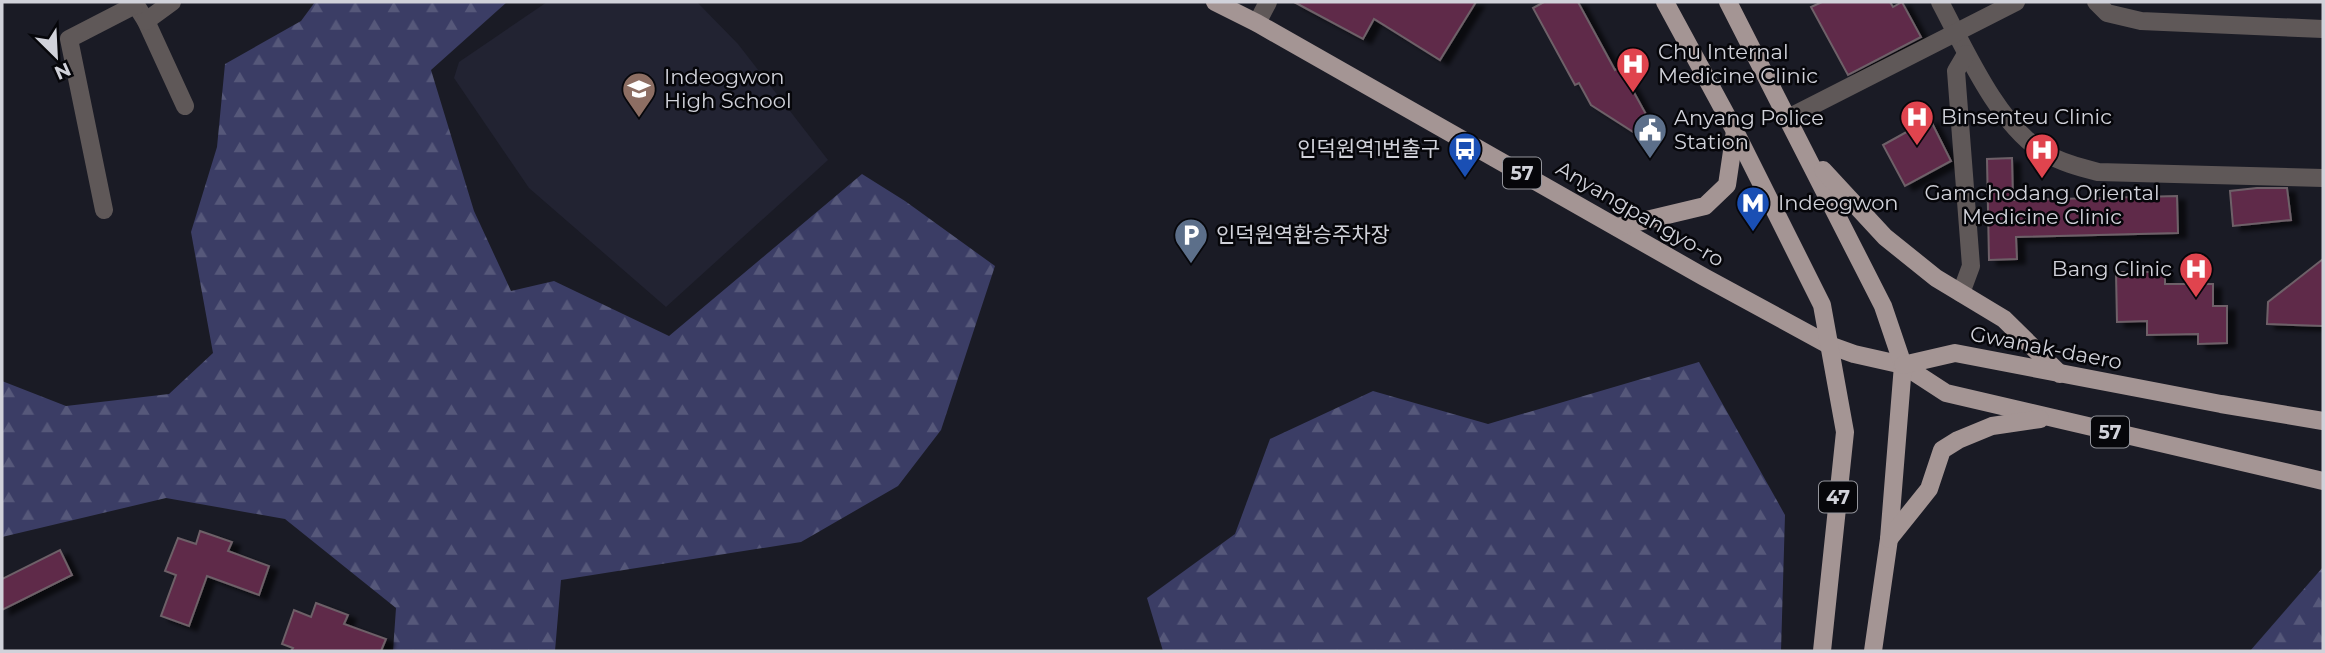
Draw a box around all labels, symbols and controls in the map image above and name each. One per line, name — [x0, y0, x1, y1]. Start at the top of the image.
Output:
north arrow — [21, 21, 91, 91]
place label: Chu Internal Medicine Clinic — [1658, 39, 1818, 88]
hospital icon: Chu Internal Medicine Clinic — [1614, 45, 1652, 94]
text: N — [51, 57, 74, 85]
place label: Indeogwon High School — [664, 64, 792, 113]
school or university icon: Indeogwon High School — [620, 70, 658, 119]
hospital icon: Binsenteu Clinic — [1898, 98, 1936, 147]
place label: Binsenteu Clinic — [1941, 104, 2112, 129]
place label: Anyang Police Station — [1674, 105, 1824, 154]
public building icon: Anyang Police Station — [1631, 111, 1669, 160]
bus stop icon: 인덕원역1번출구 — [1446, 130, 1484, 179]
hospital icon: Gamchodang Oriental Medicine Clinic — [2023, 131, 2061, 180]
place label: 인덕원역1번출구 — [1297, 136, 1440, 161]
street label: Anyangpangyo-ro — [1552, 155, 1729, 272]
road number: 57 — [1503, 158, 1541, 188]
place label: Gamchodang Oriental Medicine Clinic — [1924, 180, 2160, 229]
metro station icon: Indeogwon — [1734, 184, 1772, 233]
place label: Indeogwon — [1778, 190, 1899, 215]
parking icon: 인덕원역환승주차장 — [1172, 216, 1210, 265]
place label: 인덕원역환승주차장 — [1216, 222, 1390, 247]
hospital icon: Bang Clinic — [2177, 250, 2215, 299]
place label: Bang Clinic — [2052, 256, 2172, 281]
street label: Gwanak-daero — [1968, 321, 2124, 374]
road number: 57 — [2091, 416, 2129, 448]
road number: 47 — [1819, 482, 1857, 512]

